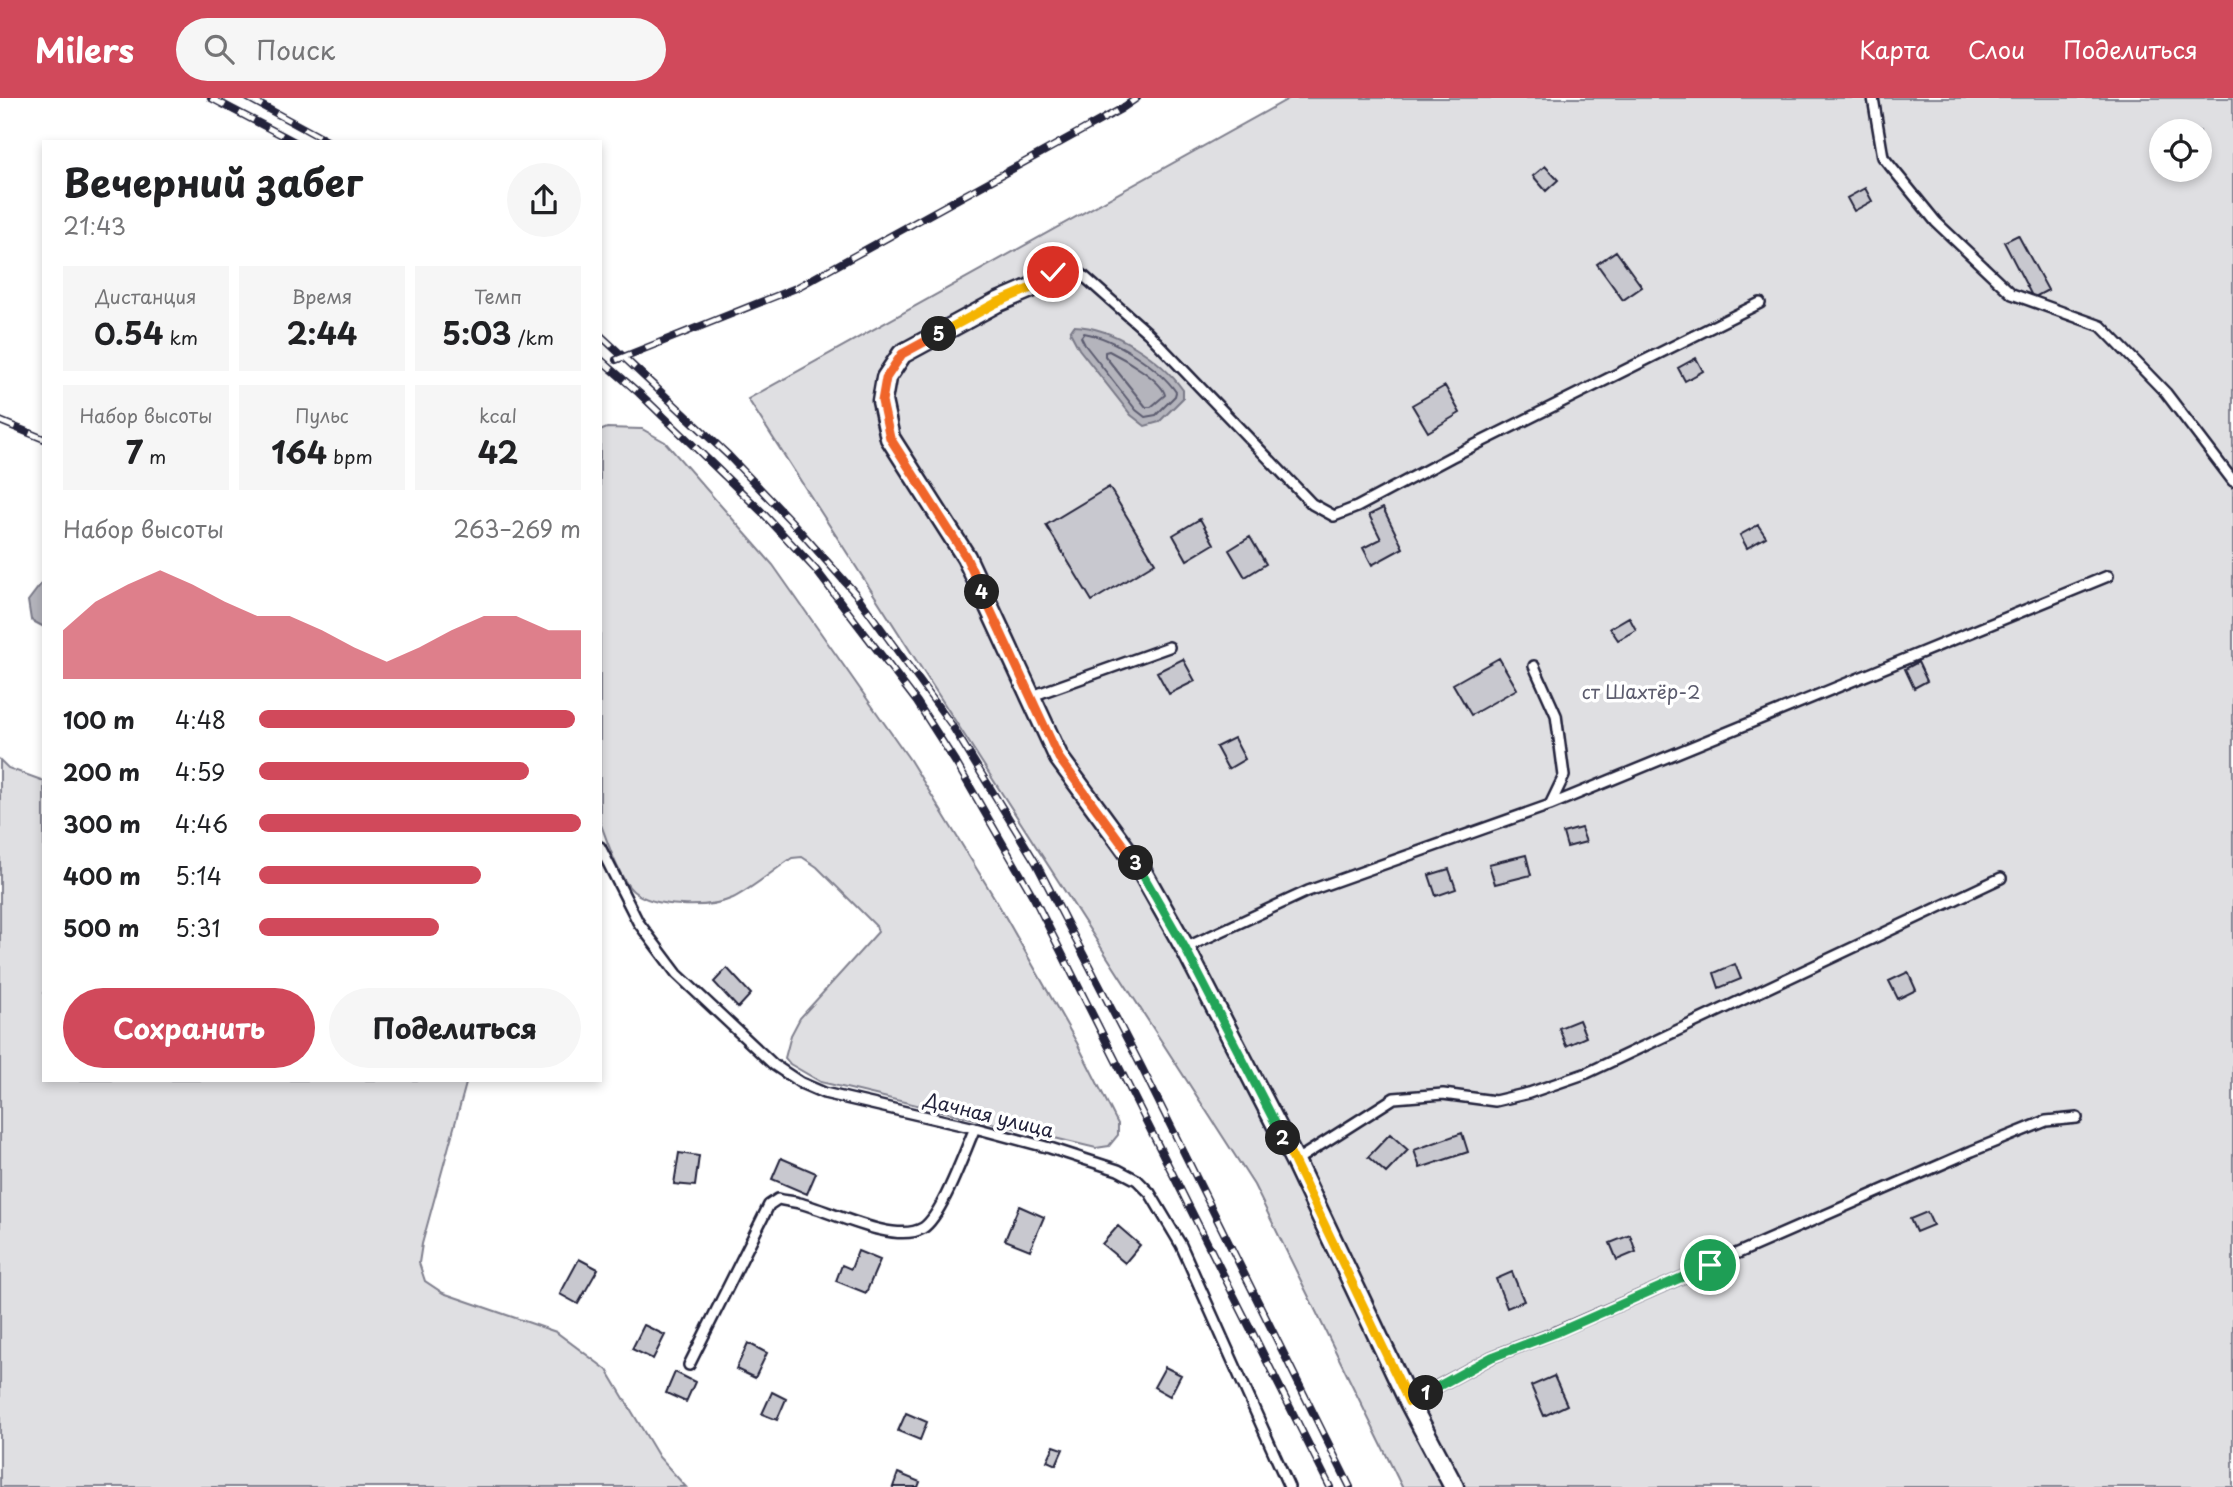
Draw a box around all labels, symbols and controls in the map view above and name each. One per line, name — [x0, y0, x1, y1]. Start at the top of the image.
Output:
search box — [176, 18, 666, 81]
text: Milers — [35, 24, 134, 74]
icon: search — [200, 30, 238, 68]
text: Поиск — [256, 30, 335, 69]
text: Карта — [1859, 31, 1930, 67]
text: Слои — [1968, 31, 2025, 67]
text: Поделиться — [2063, 31, 2198, 67]
map controls — [2149, 119, 2212, 182]
button: locate — [2149, 119, 2212, 182]
text: Вечерний забег — [63, 153, 363, 210]
button: share — [507, 163, 581, 237]
text: 21:43 — [63, 208, 126, 243]
pin — [1023, 242, 1083, 302]
icon: check — [1034, 253, 1072, 291]
text: Дистанция — [96, 282, 196, 310]
text: Время — [292, 282, 352, 310]
text: Темп — [474, 282, 522, 310]
text: 0.54 — [94, 310, 163, 355]
text: 2:44 — [287, 310, 357, 355]
text: 5:03 — [442, 310, 511, 355]
pin: 5 — [922, 316, 956, 352]
text: 5 — [932, 319, 945, 347]
text: km — [163, 323, 198, 351]
text: /km — [511, 323, 554, 351]
text: Набор высоты — [79, 401, 213, 429]
text: Пульс — [295, 401, 349, 429]
text: kcal — [479, 401, 517, 429]
text: 7 — [126, 429, 143, 474]
text: 164 — [271, 429, 327, 474]
text: 42 — [478, 429, 518, 474]
text: m — [143, 442, 166, 470]
text: bpm — [327, 442, 373, 470]
text: Набор высоты — [63, 511, 224, 546]
text: 263–269 m — [453, 511, 581, 546]
pin: 4 — [964, 574, 1000, 610]
text: 4 — [975, 577, 988, 605]
park label: ст Шахтёр-2 — [1582, 677, 1700, 705]
text: 100 m — [63, 702, 135, 737]
text: 4:48 — [175, 702, 226, 737]
text: 200 m — [63, 754, 140, 789]
text: 4:59 — [175, 754, 225, 789]
text: 300 m — [63, 806, 141, 841]
text: 4:46 — [175, 806, 228, 841]
pin: 3 — [1118, 846, 1154, 880]
text: 3 — [1129, 848, 1142, 876]
text: 400 m — [63, 858, 141, 893]
text: 5:14 — [175, 858, 222, 893]
text: 500 m — [63, 910, 140, 945]
text: 5:31 — [175, 910, 220, 945]
button: Сохранить — [63, 988, 315, 1068]
button: Поделиться — [329, 988, 581, 1068]
street label: Дачная улица — [921, 1084, 1057, 1144]
pin: 2 — [1266, 1121, 1300, 1156]
text: 2 — [1276, 1123, 1289, 1151]
pin — [1680, 1235, 1740, 1295]
icon: arrive — [1691, 1246, 1729, 1284]
pin: 1 — [1408, 1376, 1444, 1410]
text: 1 — [1421, 1378, 1430, 1406]

